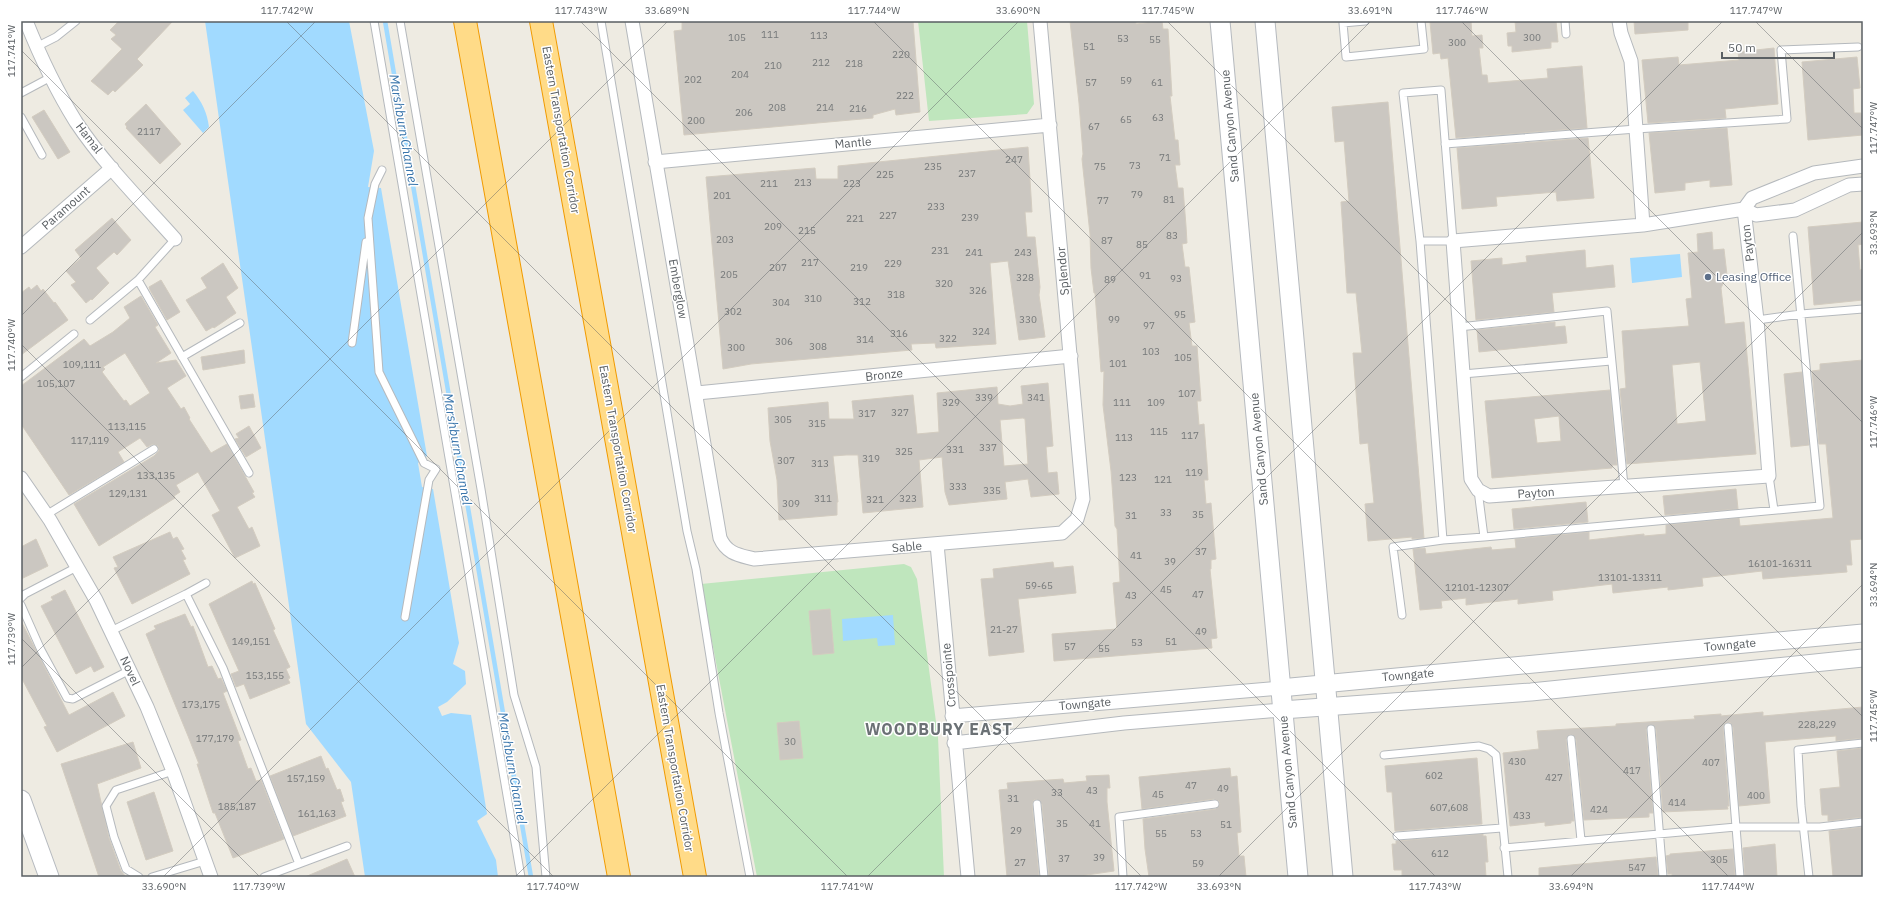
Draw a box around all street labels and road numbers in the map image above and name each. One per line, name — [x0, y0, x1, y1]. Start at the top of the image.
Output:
street label: Eastern Transportation Corridor — [539, 45, 584, 216]
street label: Sand Canyon Avenue — [1217, 69, 1242, 183]
street label: Hamal — [73, 119, 106, 156]
street label: Mantle — [834, 133, 872, 152]
street label: Paramount — [38, 182, 93, 233]
street label: Payton — [1738, 224, 1757, 262]
street label: Splendor — [1053, 246, 1072, 296]
street label: Emberglow — [666, 258, 691, 320]
street label: Eastern Transportation Corridor — [596, 364, 641, 535]
street label: Bronze — [864, 365, 904, 384]
street label: Sand Canyon Avenue — [1246, 392, 1271, 506]
street label: Payton — [1517, 484, 1555, 501]
street label: Sable — [891, 538, 923, 555]
street label: Towngate — [1703, 635, 1757, 654]
street label: Crosspointe — [938, 642, 959, 708]
street label: Novel — [117, 654, 144, 688]
street label: Towngate — [1381, 665, 1435, 684]
street label: Eastern Transportation Corridor — [653, 683, 698, 854]
street label: Towngate — [1058, 694, 1112, 713]
street label: Sand Canyon Avenue — [1275, 715, 1300, 829]

